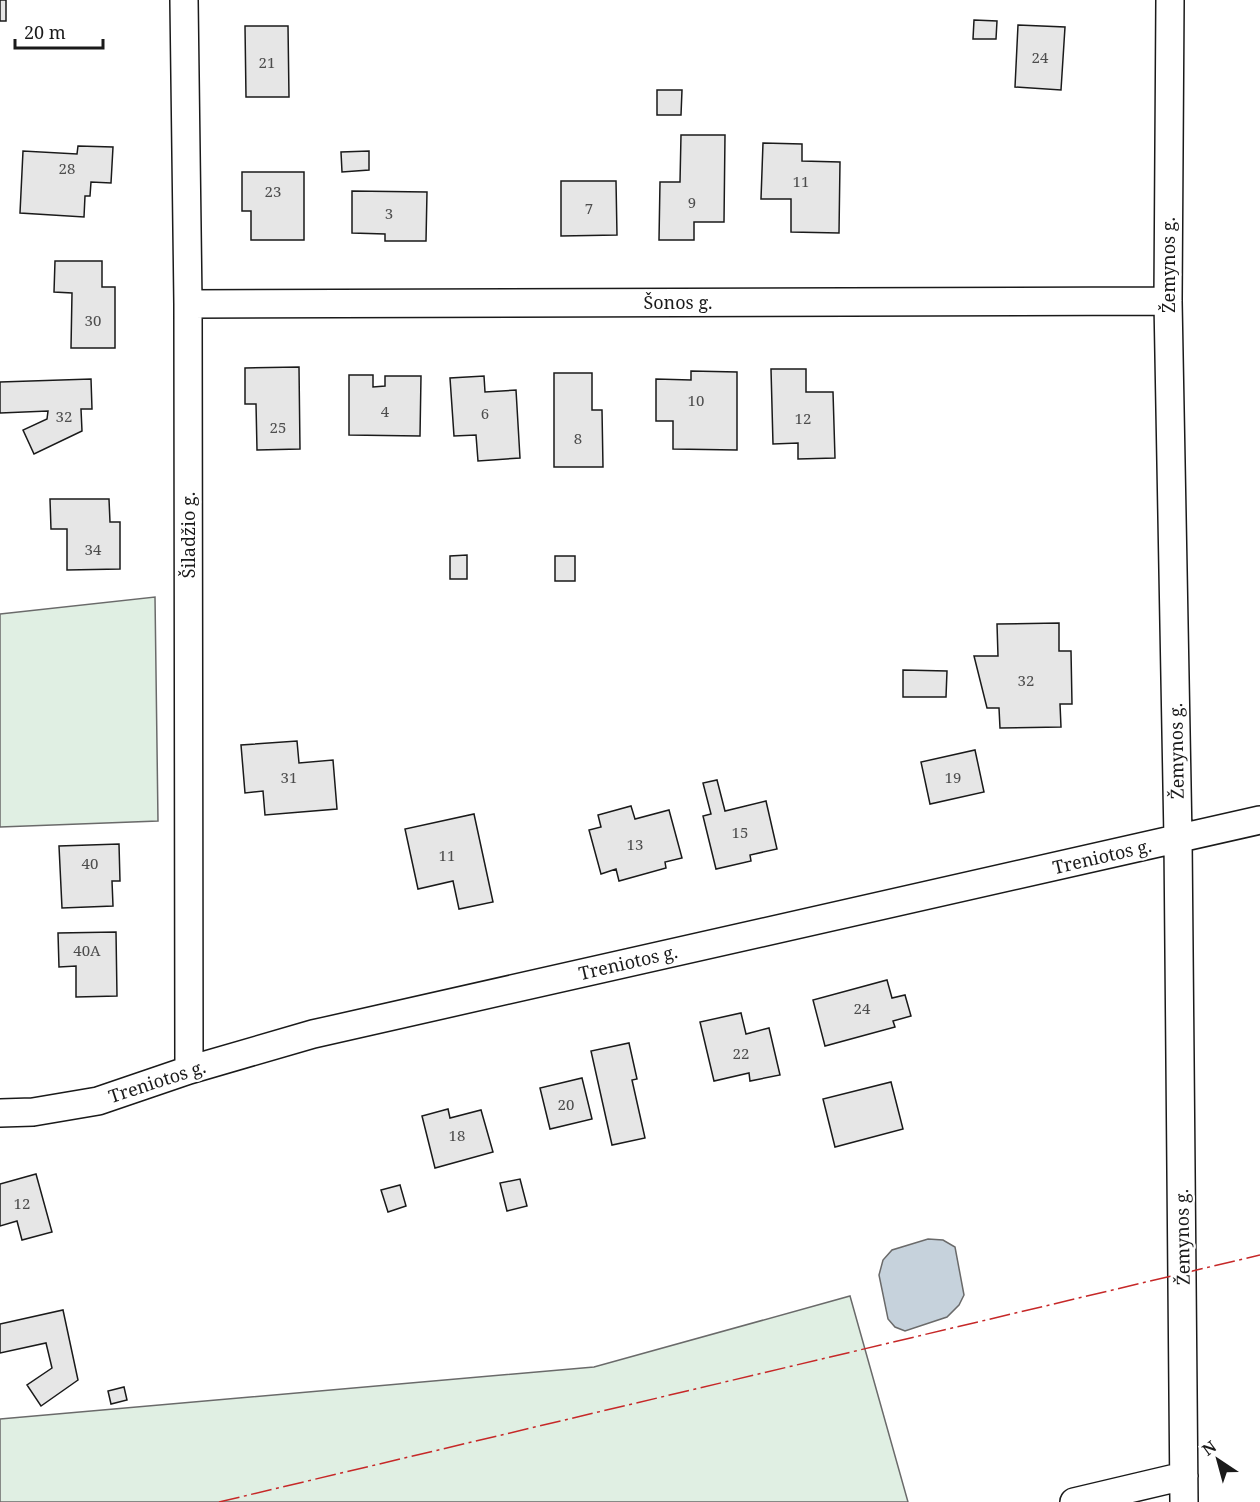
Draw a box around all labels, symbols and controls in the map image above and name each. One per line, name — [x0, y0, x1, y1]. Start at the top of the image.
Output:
scale bar — [15, 12, 104, 50]
text: 20 m — [24, 20, 66, 44]
house number: 24 — [1032, 47, 1049, 67]
house number: 21 — [259, 52, 275, 72]
house number: 28 — [59, 158, 75, 178]
house number: 11 — [793, 171, 809, 191]
house number: 23 — [265, 181, 281, 201]
house number: 9 — [688, 192, 696, 212]
house number: 7 — [585, 198, 593, 218]
house number: 3 — [385, 203, 393, 223]
street label: Žemynos g. — [1156, 217, 1180, 313]
street label: Šonos g. — [643, 290, 713, 314]
house number: 30 — [85, 310, 101, 330]
house number: 10 — [688, 390, 704, 410]
house number: 4 — [381, 401, 390, 421]
house number: 6 — [481, 403, 489, 423]
house number: 32 — [56, 406, 72, 426]
house number: 12 — [795, 408, 811, 428]
house number: 25 — [270, 417, 286, 437]
house number: 8 — [574, 428, 582, 448]
street label: Šiladžio g. — [176, 492, 200, 578]
house number: 34 — [85, 539, 102, 559]
house number: 32 — [1018, 670, 1034, 690]
street label: Žemynos g. — [1163, 703, 1189, 799]
house number: 31 — [281, 767, 297, 787]
house number: 19 — [945, 767, 961, 787]
house number: 15 — [732, 822, 748, 842]
street label: Treniotos g. — [1050, 833, 1154, 879]
house number: 13 — [627, 834, 643, 854]
house number: 11 — [439, 845, 455, 865]
house number: 40 — [82, 853, 98, 873]
street label: Treniotos g. — [576, 939, 680, 985]
house number: 40A — [73, 940, 101, 960]
house number: 24 — [854, 998, 871, 1018]
house number: 22 — [733, 1043, 749, 1063]
street label: Treniotos g. — [105, 1054, 209, 1108]
house number: 20 — [558, 1094, 574, 1114]
house number: 18 — [449, 1125, 465, 1145]
street label: Žemynos g. — [1169, 1189, 1195, 1285]
house number: 12 — [14, 1193, 30, 1213]
north arrow — [1188, 1430, 1248, 1490]
text: N — [1198, 1435, 1221, 1460]

